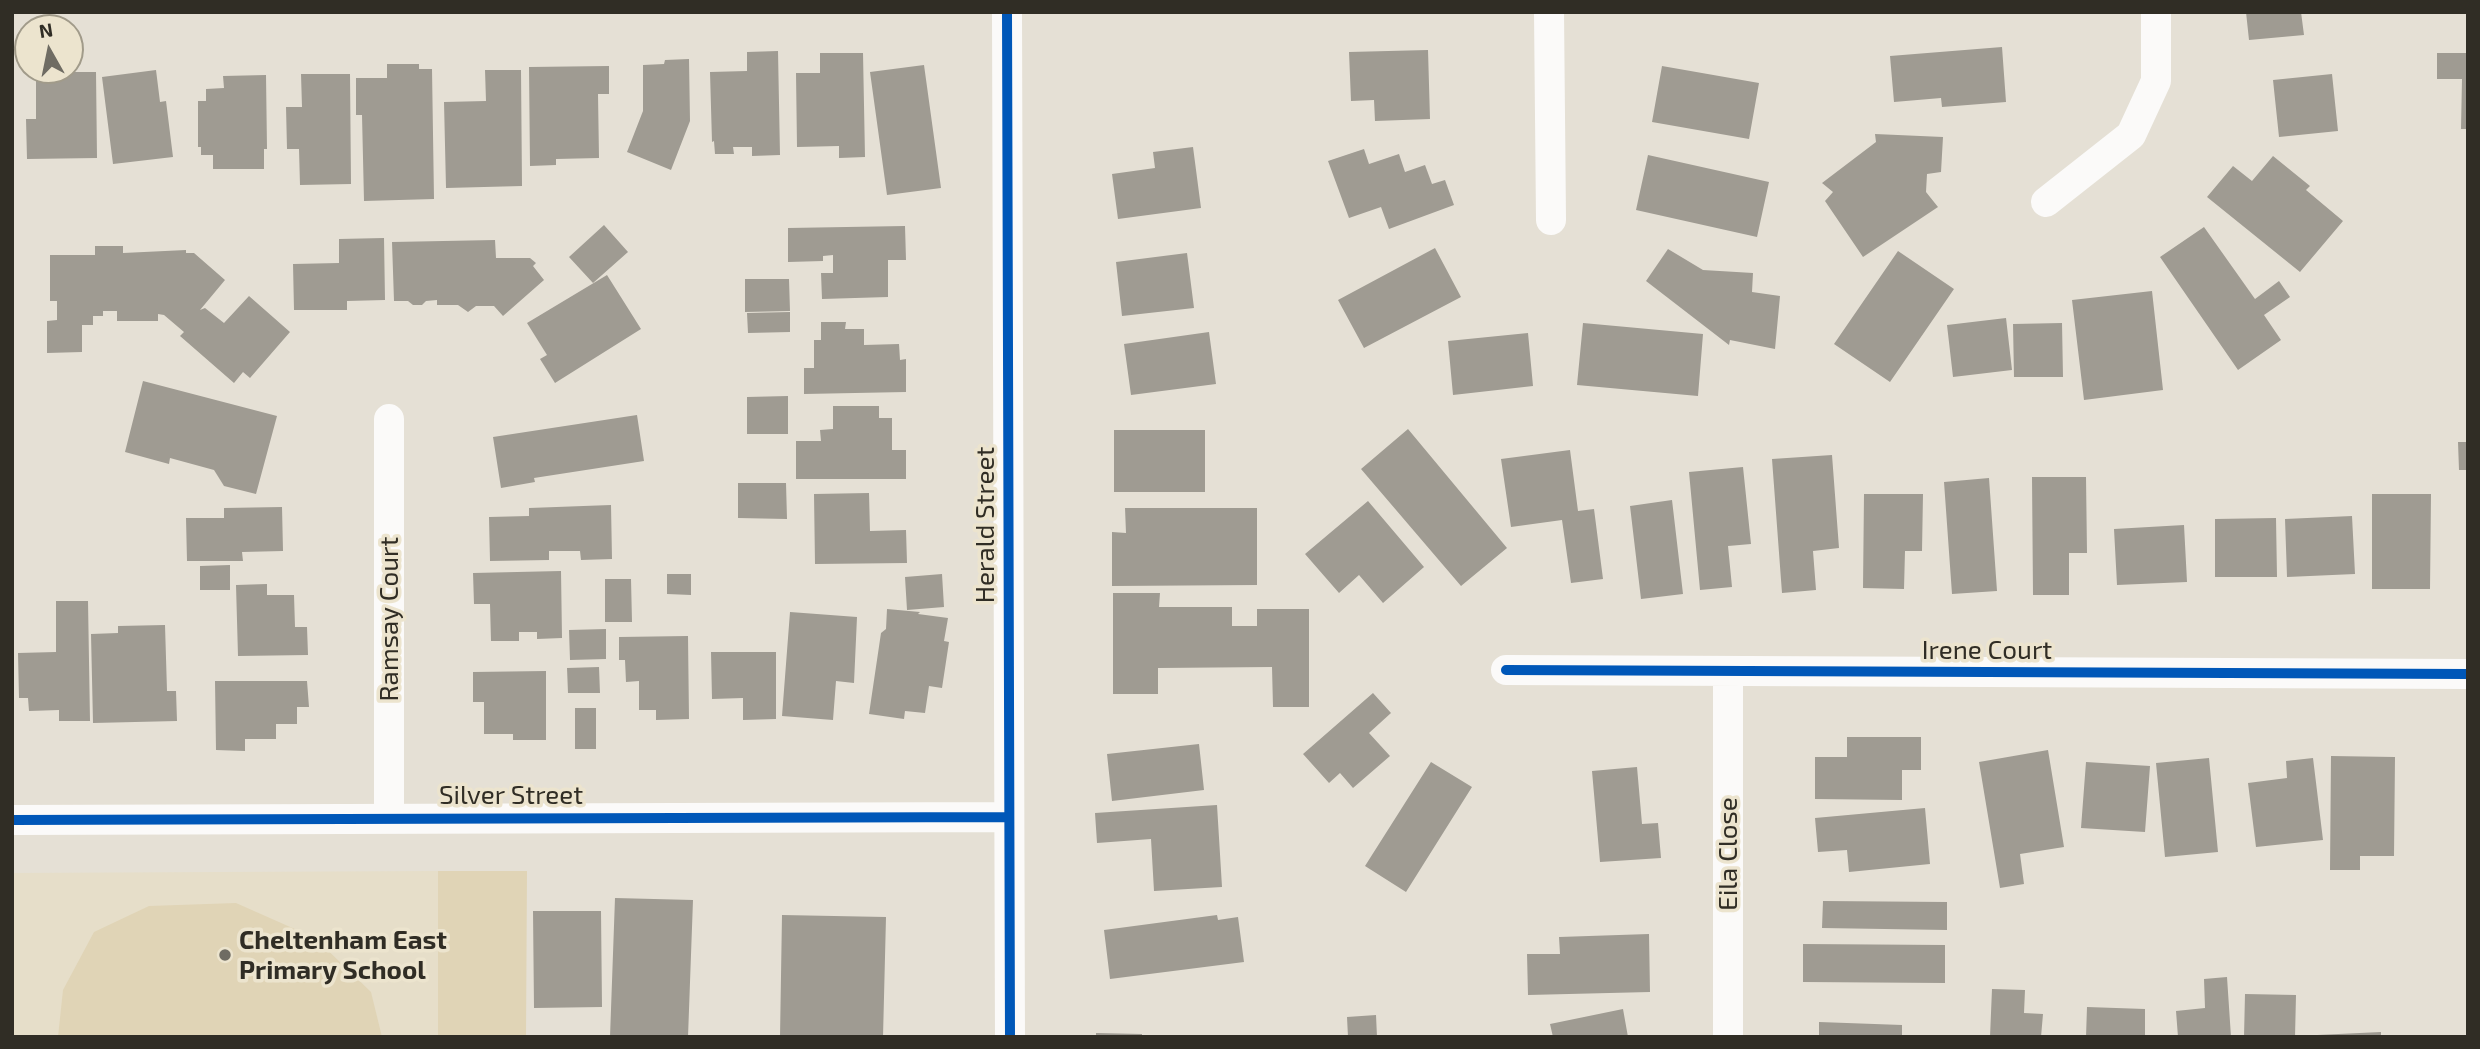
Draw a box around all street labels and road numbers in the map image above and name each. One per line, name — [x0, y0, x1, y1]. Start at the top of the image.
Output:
street label: Herald Street — [969, 447, 1001, 603]
street label: Ramsay Court — [373, 537, 405, 701]
street label: Irene Court — [1922, 634, 2052, 666]
street label: Silver Street — [439, 779, 583, 811]
street label: Eila Close — [1712, 797, 1744, 911]

